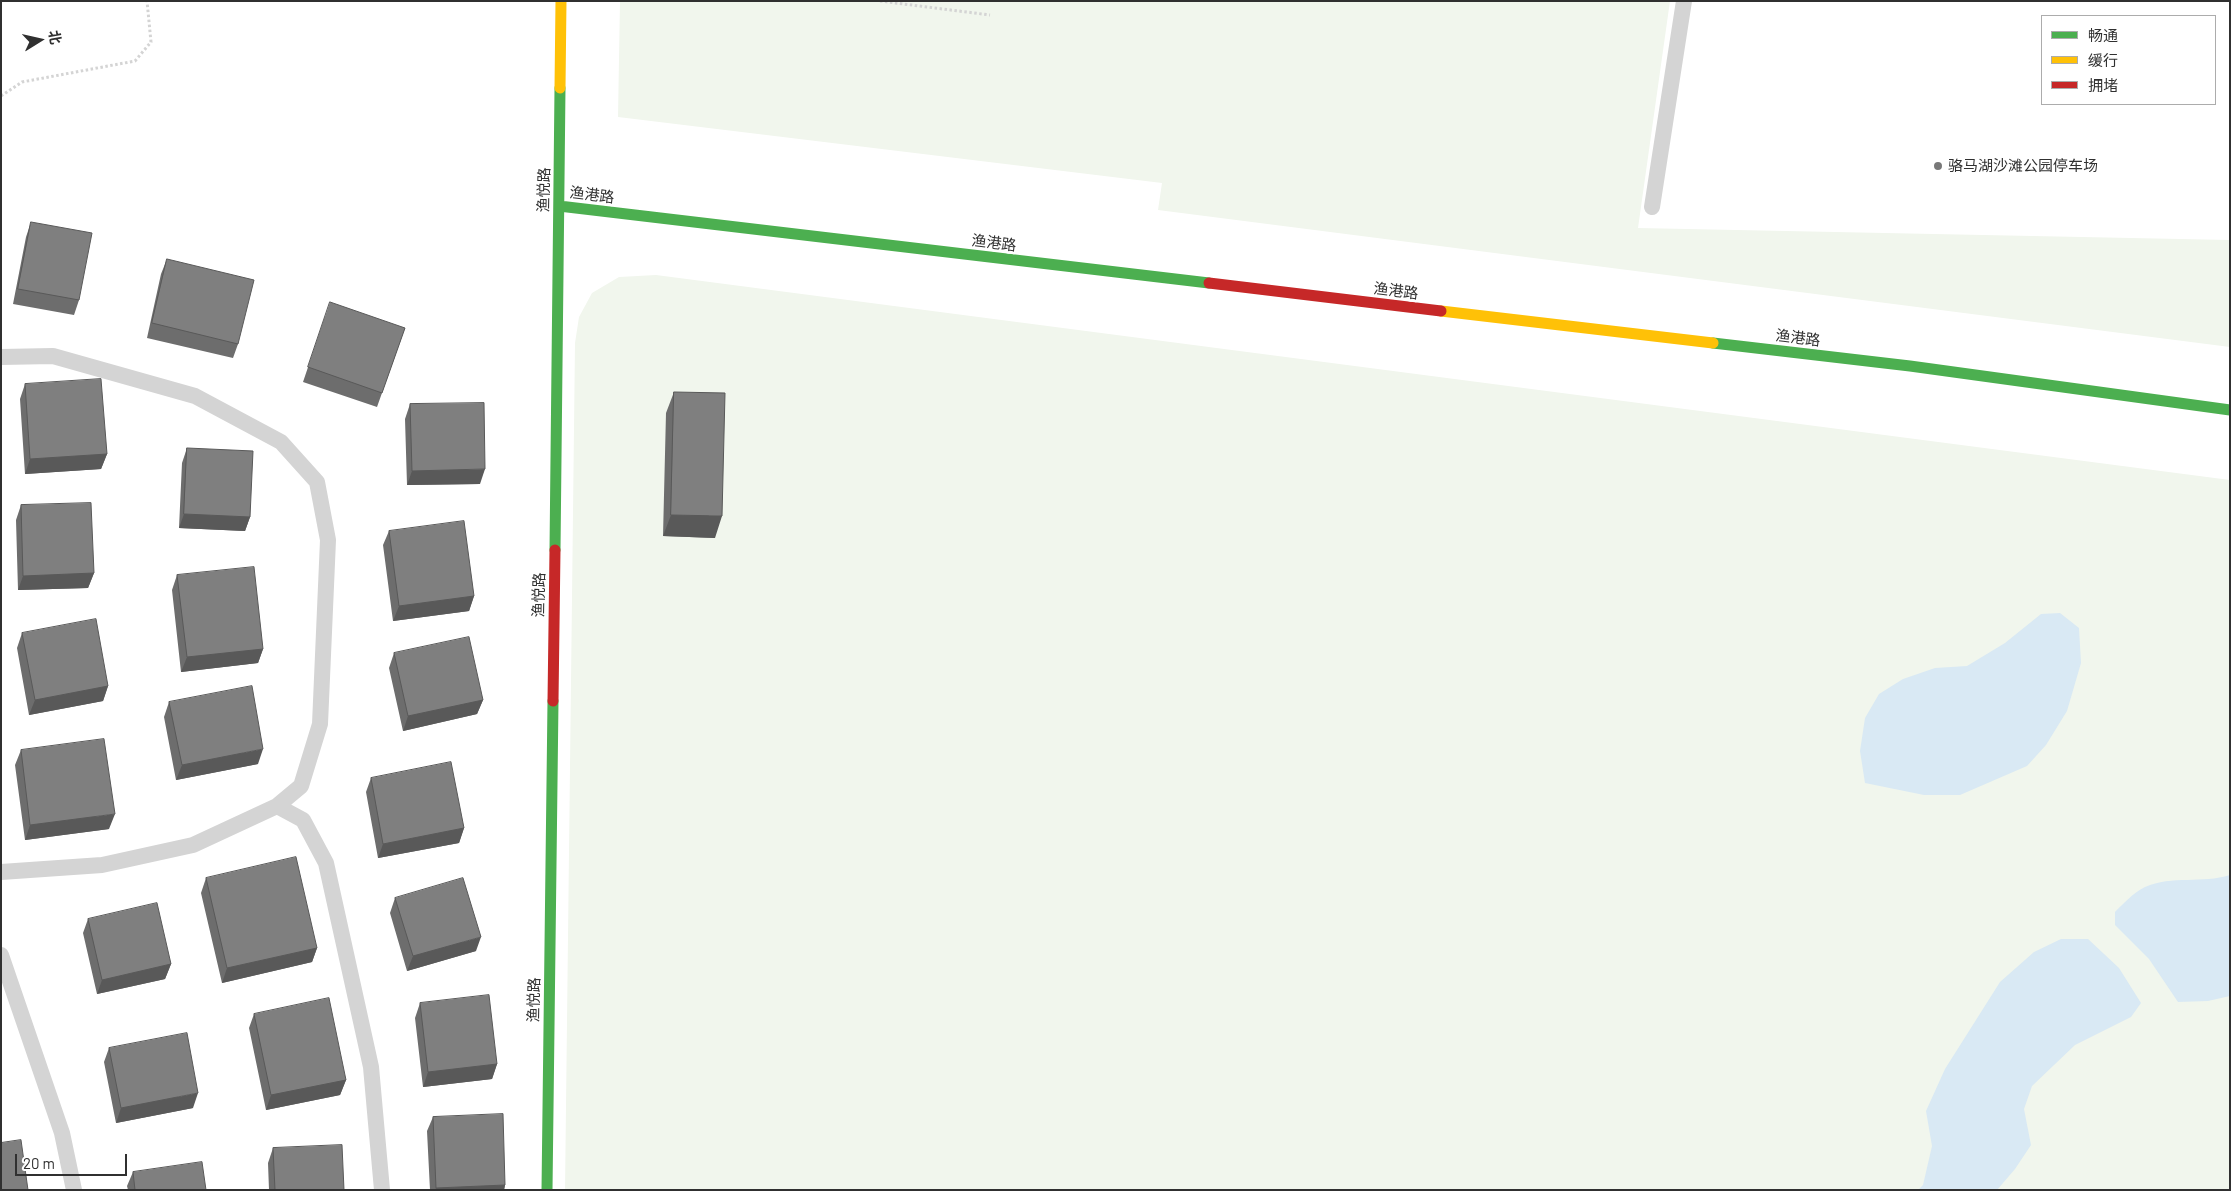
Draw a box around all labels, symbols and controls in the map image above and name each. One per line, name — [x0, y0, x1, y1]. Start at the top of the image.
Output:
north arrow — [15, 15, 65, 65]
legend — [2041, 15, 2216, 105]
text: 畅通 — [2088, 26, 2118, 44]
text: 北 — [46, 29, 65, 46]
text: 缓行 — [2088, 51, 2118, 69]
text: 拥堵 — [2088, 76, 2118, 94]
place label: 骆马湖沙滩公园停车场 — [1948, 157, 2098, 175]
marker: 骆马湖沙滩公园停车场 — [1932, 160, 1944, 172]
street label: 渔悦路 — [535, 167, 553, 213]
street label: 渔港路 — [569, 183, 615, 207]
street label: 渔港路 — [971, 231, 1017, 255]
street label: 渔港路 — [1373, 279, 1419, 303]
street label: 渔港路 — [1775, 326, 1821, 350]
street label: 渔悦路 — [530, 572, 548, 618]
street label: 渔悦路 — [525, 977, 543, 1023]
scale bar — [18, 1144, 130, 1176]
text: 20 m — [23, 1154, 55, 1172]

